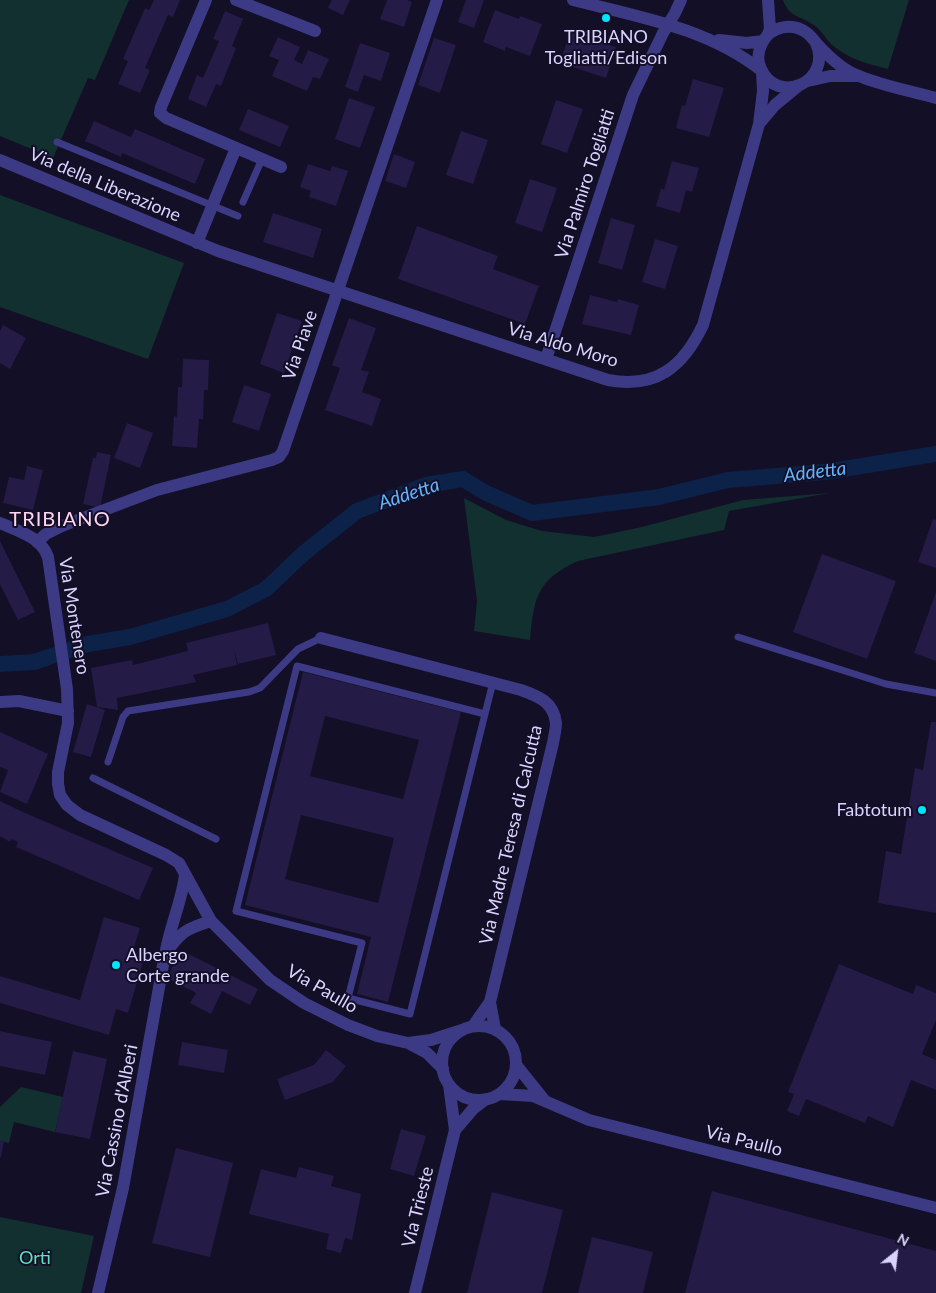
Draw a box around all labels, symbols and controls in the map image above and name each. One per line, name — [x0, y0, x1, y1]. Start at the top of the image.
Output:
marker: TRIBIANO Togliatti/Edison — [600, 12, 612, 24]
place label: TRIBIANO Togliatti/Edison — [545, 26, 667, 68]
street label: Via Palmiro Togliatti — [551, 106, 619, 262]
street label: Via della Liberazione — [26, 143, 184, 227]
street label: Via Piave — [278, 307, 322, 383]
street label: Via Aldo Moro — [505, 318, 621, 372]
water label: Addetta — [782, 457, 848, 487]
water label: Addetta — [376, 473, 442, 515]
district label: TRIBIANO — [8, 508, 112, 532]
street label: Via Montenero — [54, 556, 94, 676]
street label: Via Madre Teresa di Calcutta — [475, 723, 547, 947]
place label: Fabtotum — [836, 799, 912, 821]
marker: Fabtotum — [916, 804, 928, 816]
place label: Albergo Corte grande — [126, 944, 229, 986]
marker: Albergo Corte grande — [110, 959, 122, 971]
street label: Via Paullo — [283, 960, 361, 1018]
street label: Via Cassino d'Alberi — [92, 1043, 142, 1199]
street label: Via Paullo — [703, 1121, 785, 1161]
street label: Via Trieste — [398, 1164, 438, 1250]
north arrow — [871, 1228, 921, 1278]
text: N — [895, 1229, 912, 1249]
park label: Orti — [19, 1247, 51, 1269]

